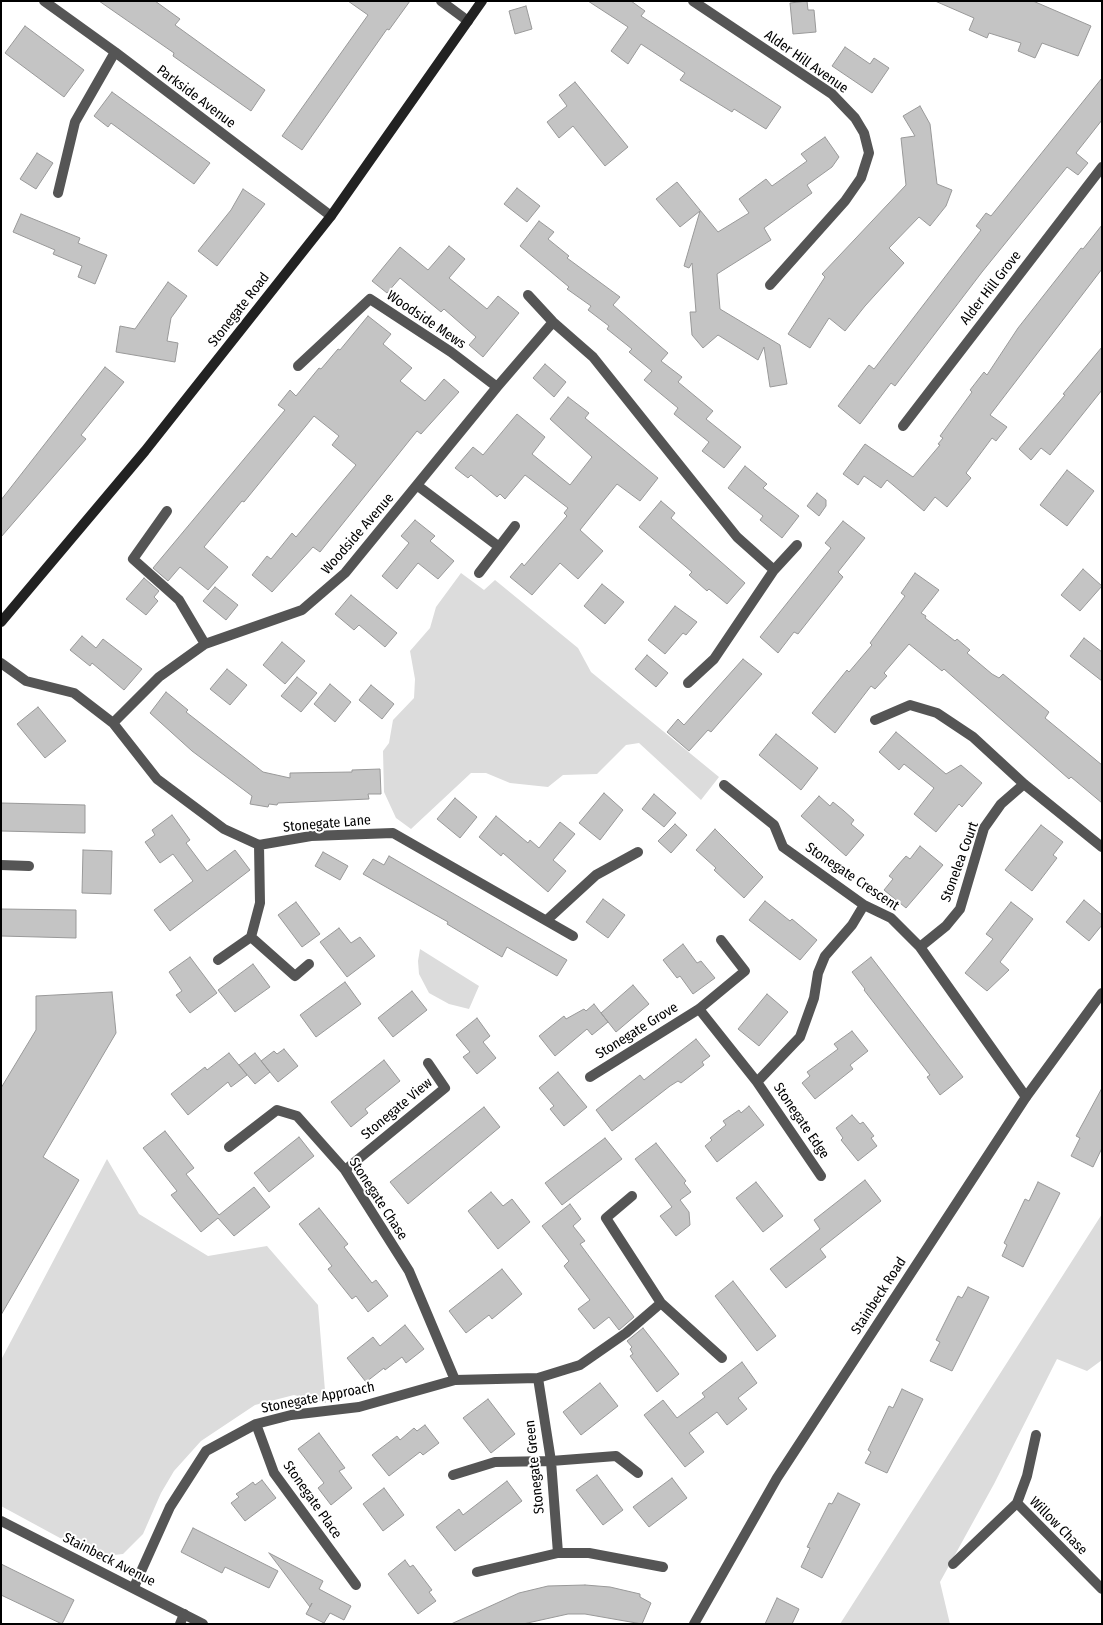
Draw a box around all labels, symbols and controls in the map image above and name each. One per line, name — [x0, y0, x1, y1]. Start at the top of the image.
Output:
street label: Alder Hill Avenue — [761, 27, 851, 97]
street label: Parkside Avenue — [153, 62, 239, 132]
street label: Alder Hill Grove — [957, 248, 1025, 328]
street label: Stonegate Road — [205, 269, 273, 351]
street label: Woodside Mews — [383, 287, 469, 353]
street label: Woodside Avenue — [318, 490, 398, 578]
street label: Stonegate Lane — [282, 812, 372, 836]
street label: Stonelea Court — [938, 819, 982, 905]
street label: Stonegate Crescent — [802, 839, 902, 915]
street label: Stonegate Grove — [593, 999, 681, 1063]
street label: Stonegate View — [358, 1074, 436, 1144]
street label: Stonegate Edge — [769, 1080, 833, 1162]
street label: Stonegate Chase — [345, 1155, 411, 1243]
street label: Stainbeck Road — [848, 1254, 910, 1338]
street label: Stonegate Approach — [260, 1379, 376, 1417]
street label: Stonegate Green — [522, 1419, 548, 1515]
street label: Stonegate Place — [279, 1458, 345, 1542]
street label: Willow Chase — [1025, 1493, 1091, 1559]
street label: Stainbeck Avenue — [60, 1529, 158, 1591]

